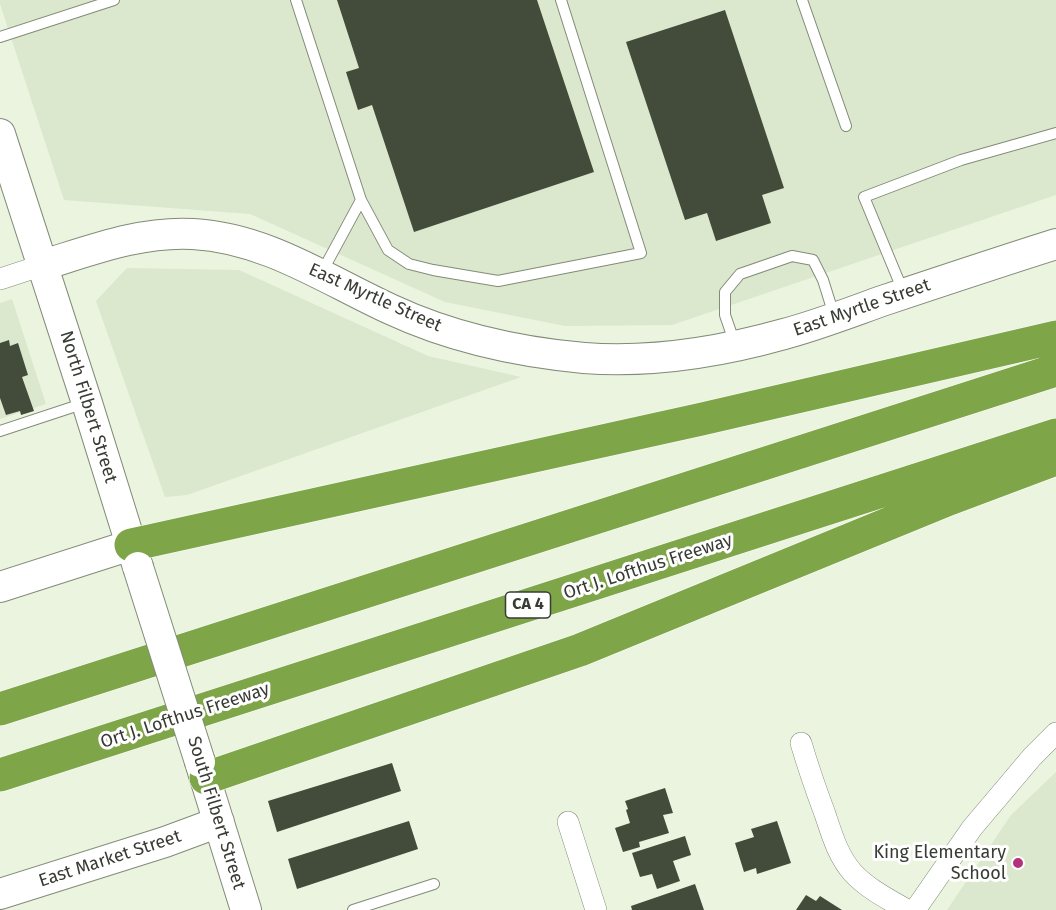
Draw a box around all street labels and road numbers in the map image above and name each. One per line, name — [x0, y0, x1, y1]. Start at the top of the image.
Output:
street label: East Myrtle Street — [305, 259, 445, 337]
street label: East Myrtle Street — [791, 274, 933, 342]
street label: North Filbert Street — [55, 328, 121, 486]
street label: Ort J. Lofthus Freeway — [561, 529, 735, 605]
road number: CA 4 — [506, 592, 550, 618]
street label: Ort J. Lofthus Freeway — [98, 678, 272, 754]
street label: South Filbert Street — [182, 734, 250, 892]
street label: East Market Street — [36, 826, 184, 892]

